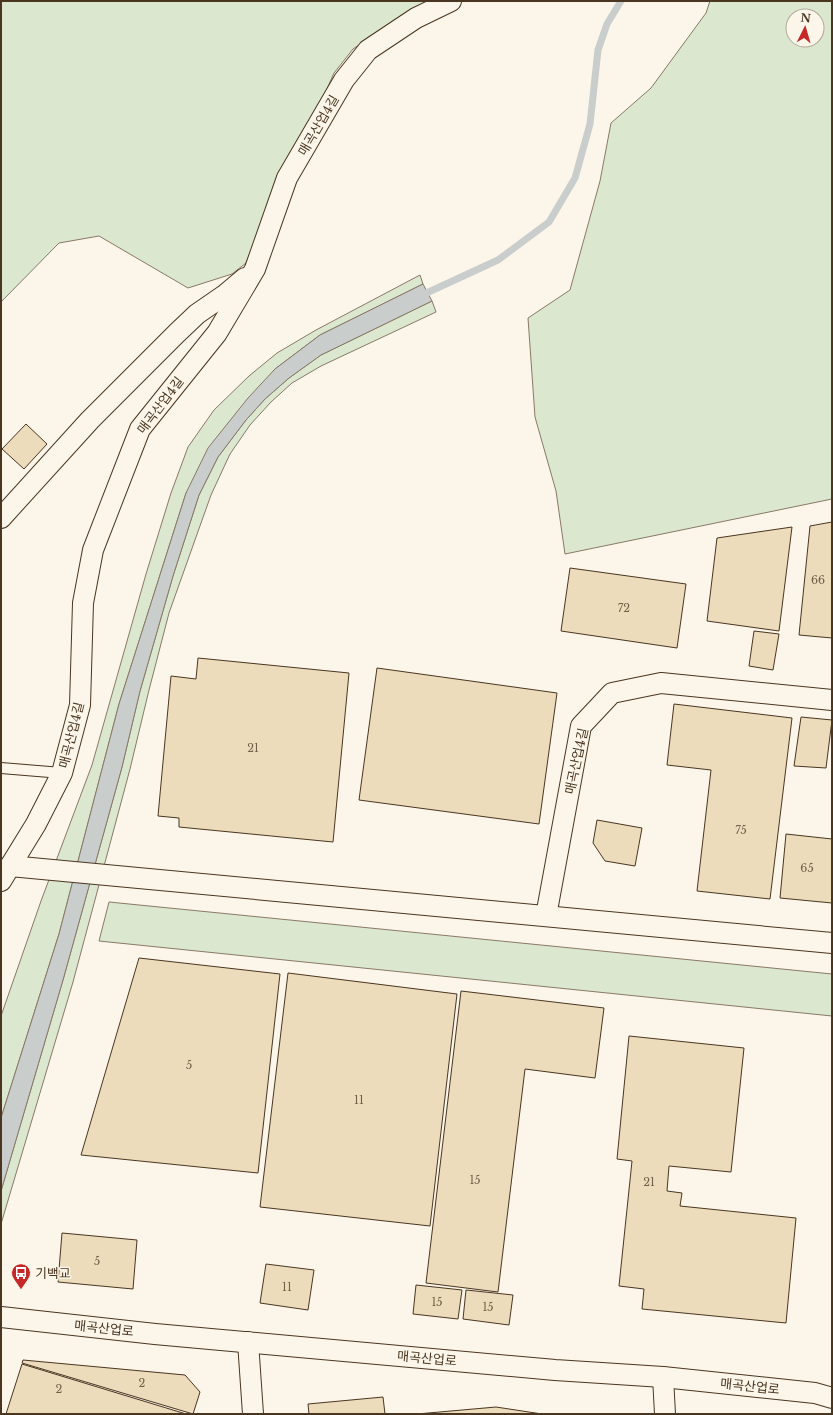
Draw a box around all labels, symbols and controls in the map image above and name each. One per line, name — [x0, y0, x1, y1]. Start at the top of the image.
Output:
north arrow — [785, 8, 825, 48]
text: N — [800, 11, 812, 26]
street label: 매곡산업4길 — [294, 92, 343, 159]
street label: 매곡산업4길 — [133, 373, 187, 437]
house number: 66 — [811, 573, 825, 587]
house number: 72 — [618, 601, 630, 615]
street label: 매곡산업4길 — [55, 700, 88, 770]
street label: 매곡산업4길 — [561, 726, 592, 796]
house number: 21 — [247, 741, 259, 755]
house number: 75 — [735, 823, 747, 837]
house number: 65 — [800, 861, 814, 875]
house number: 5 — [186, 1058, 192, 1072]
house number: 11 — [354, 1093, 364, 1107]
house number: 15 — [469, 1173, 481, 1187]
house number: 21 — [643, 1175, 655, 1189]
house number: 5 — [94, 1254, 100, 1268]
bus stop icon: 기백교 — [10, 1262, 32, 1290]
place label: 기백교 — [35, 1265, 71, 1282]
house number: 11 — [282, 1280, 292, 1294]
house number: 15 — [431, 1295, 443, 1309]
house number: 15 — [482, 1300, 494, 1314]
street label: 매곡산업로 — [73, 1317, 135, 1340]
street label: 매곡산업로 — [396, 1347, 458, 1370]
street label: 매곡산업로 — [719, 1375, 781, 1398]
house number: 2 — [139, 1376, 146, 1390]
house number: 2 — [56, 1382, 63, 1396]

